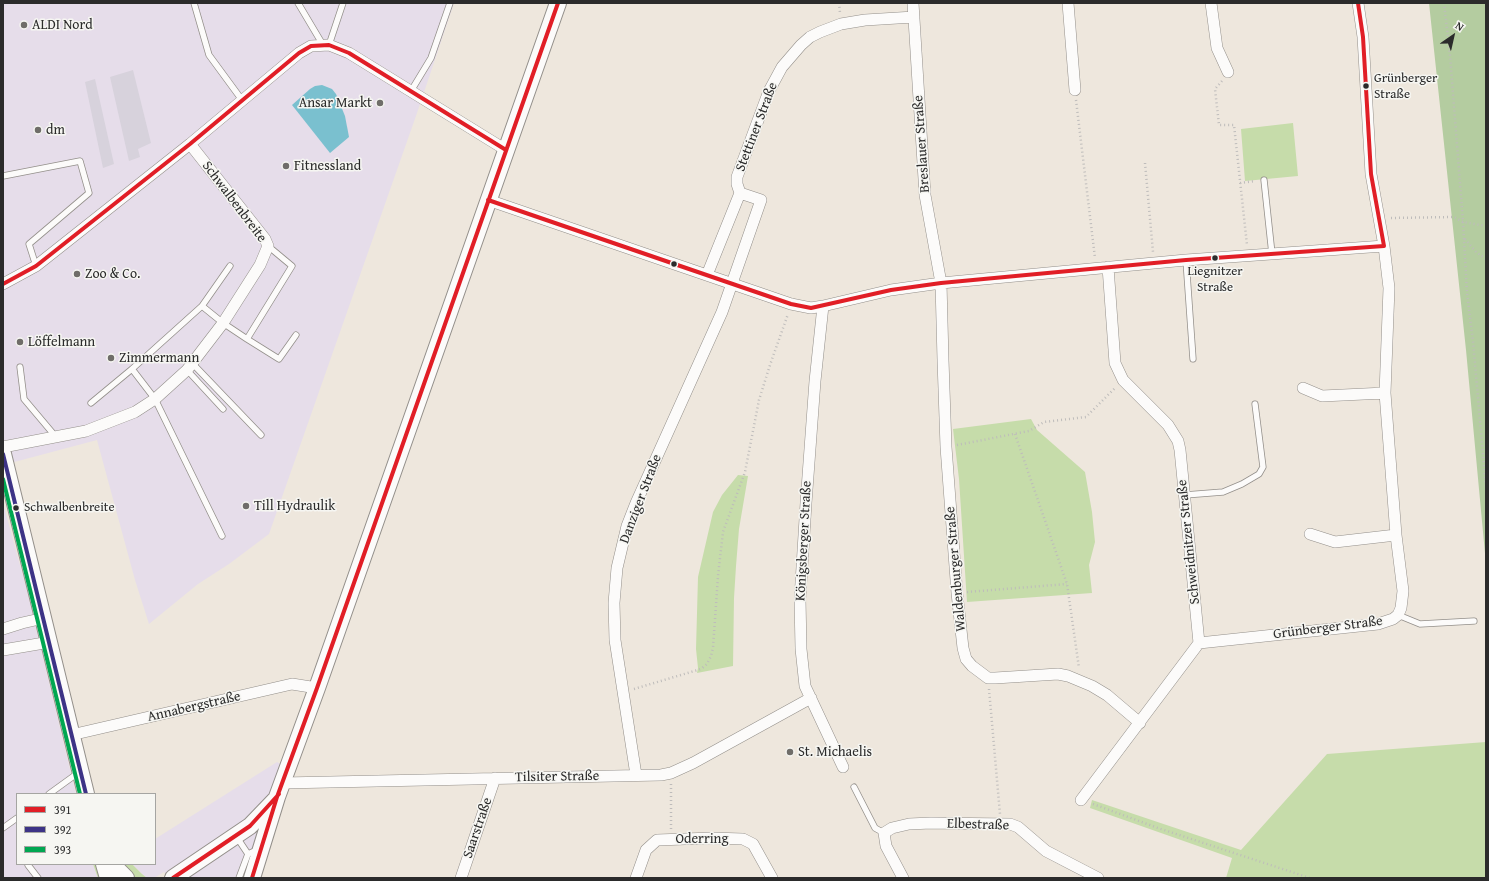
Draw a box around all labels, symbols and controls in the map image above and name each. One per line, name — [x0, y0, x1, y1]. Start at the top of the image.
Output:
north arrow — [1433, 16, 1473, 56]
place label: ALDI Nord — [32, 17, 93, 33]
text: N — [1452, 17, 1467, 35]
marker: ALDI Nord — [19, 20, 29, 30]
place label: Grünberger Straße — [1374, 71, 1437, 102]
street label: Stettiner Straße — [732, 80, 782, 174]
marker: Grünberger Straße — [1361, 81, 1371, 91]
place label: Ansar Markt — [299, 95, 372, 111]
street label: Breslauer Straße — [910, 95, 934, 193]
marker: Ansar Markt — [375, 98, 385, 108]
place label: dm — [46, 122, 65, 138]
marker: dm — [33, 125, 43, 135]
street label: Schwalbenbreite — [198, 158, 270, 246]
place label: Fitnessland — [294, 158, 361, 174]
marker: Fitnessland — [281, 161, 291, 171]
marker: Liegnitzer Straße — [1210, 253, 1220, 263]
unlabelled marker — [669, 259, 679, 269]
place label: Liegnitzer Straße — [1187, 264, 1243, 295]
place label: Zoo & Co. — [85, 266, 140, 282]
marker: Zoo & Co. — [72, 269, 82, 279]
place label: Löffelmann — [28, 334, 95, 350]
marker: Löffelmann — [15, 337, 25, 347]
place label: Zimmermann — [119, 350, 199, 366]
marker: Zimmermann — [106, 353, 116, 363]
street label: Danziger Straße — [616, 452, 666, 546]
street label: Schweidnitzer Straße — [1174, 479, 1204, 605]
street label: Königsberger Straße — [792, 480, 816, 602]
place label: Till Hydraulik — [254, 498, 335, 514]
place label: Schwalbenbreite — [24, 500, 114, 516]
marker: Till Hydraulik — [241, 501, 251, 511]
marker: Schwalbenbreite — [11, 503, 21, 513]
street label: Waldenburger Straße — [942, 506, 970, 632]
street label: Grünberger Straße — [1272, 613, 1384, 643]
street label: Annabergstraße — [146, 688, 242, 726]
place label: St. Michaelis — [798, 744, 872, 760]
marker: St. Michaelis — [785, 747, 795, 757]
street label: Tilsiter Straße — [515, 768, 599, 786]
legend — [16, 793, 156, 865]
street label: Saarstraße — [460, 795, 496, 861]
text: 391 — [54, 801, 71, 818]
street label: Elbestraße — [947, 816, 1009, 834]
text: 392 — [54, 821, 71, 838]
street label: Oderring — [676, 831, 728, 847]
text: 393 — [54, 841, 71, 858]

